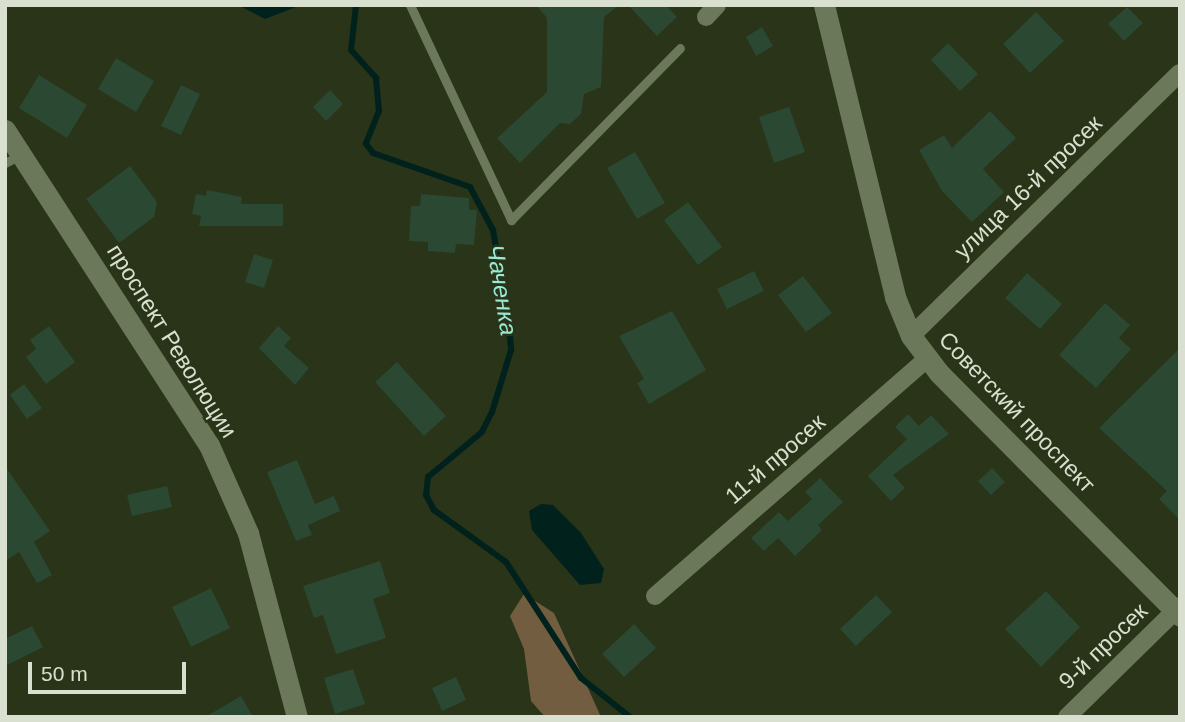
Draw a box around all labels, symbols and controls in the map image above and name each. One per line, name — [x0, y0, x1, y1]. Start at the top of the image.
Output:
street label: улица 16-й просек — [948, 110, 1108, 264]
street label: проспект Революции — [101, 239, 243, 443]
water label: Чаченка — [481, 243, 523, 337]
street label: Советский проспект — [933, 326, 1101, 498]
street label: 11-й просек — [719, 408, 831, 510]
street label: 9-й просек — [1053, 597, 1153, 695]
scale bar — [32, 648, 189, 692]
text: 50 m — [41, 662, 88, 685]

